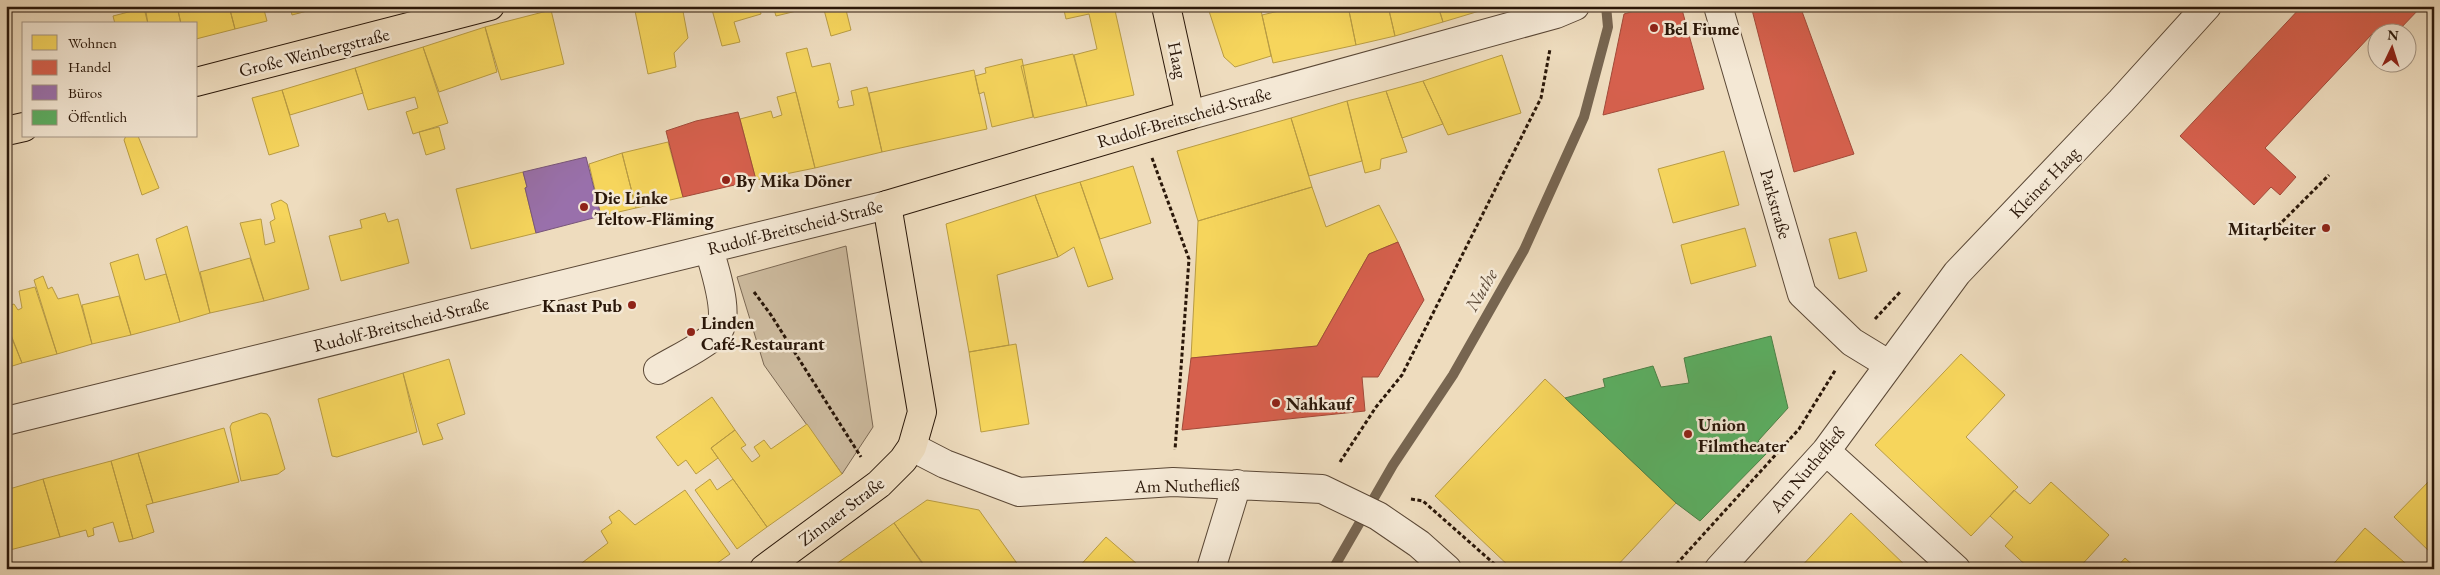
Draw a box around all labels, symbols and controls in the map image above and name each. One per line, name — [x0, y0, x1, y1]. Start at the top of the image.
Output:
place label: Bel Fiume — [1664, 17, 1740, 40]
legend — [22, 22, 198, 138]
street label: Große Weinbergstraße — [236, 22, 392, 82]
marker: Bel Fiume — [1648, 22, 1660, 34]
north arrow — [2368, 22, 2418, 72]
text: N — [2387, 26, 2400, 44]
text: Wohnen — [68, 33, 117, 52]
street label: Haag — [1163, 40, 1193, 81]
text: Handel — [68, 57, 111, 76]
street label: Rudolf-Breitscheid-Straße — [1094, 81, 1274, 153]
text: Büros — [68, 83, 102, 102]
text: Öffentlich — [68, 107, 128, 126]
street label: Kleiner Haag — [2004, 141, 2084, 223]
street label: Parkstraße — [1755, 166, 1797, 242]
place label: By Mika Döner — [736, 169, 853, 192]
marker: By Mika Döner — [720, 174, 732, 186]
place label: Die Linke Teltow-Fläming — [594, 186, 715, 230]
street label: Rudolf-Breitscheid-Straße — [705, 194, 885, 260]
marker: Die Linke Teltow-Fläming — [578, 201, 590, 213]
place label: Mitarbeiter — [2228, 217, 2317, 240]
marker: Mitarbeiter — [2320, 222, 2332, 234]
water label: Nuthe — [1458, 264, 1503, 317]
street label: Rudolf-Breitscheid-Straße — [311, 291, 491, 357]
place label: Knast Pub — [542, 294, 622, 317]
marker: Knast Pub — [626, 299, 638, 311]
place label: Linden Café-Restaurant — [701, 311, 825, 355]
marker: Linden Café-Restaurant — [685, 326, 697, 338]
place label: Nahkauf — [1286, 392, 1355, 415]
marker: Nahkauf — [1270, 397, 1282, 409]
place label: Union Filmtheater — [1698, 413, 1787, 457]
street label: Am Nuthefließ — [1764, 421, 1850, 518]
marker: Union Filmtheater — [1682, 428, 1694, 440]
street label: Zinnaer Straße — [794, 471, 888, 551]
street label: Am Nuthefließ — [1133, 473, 1240, 497]

